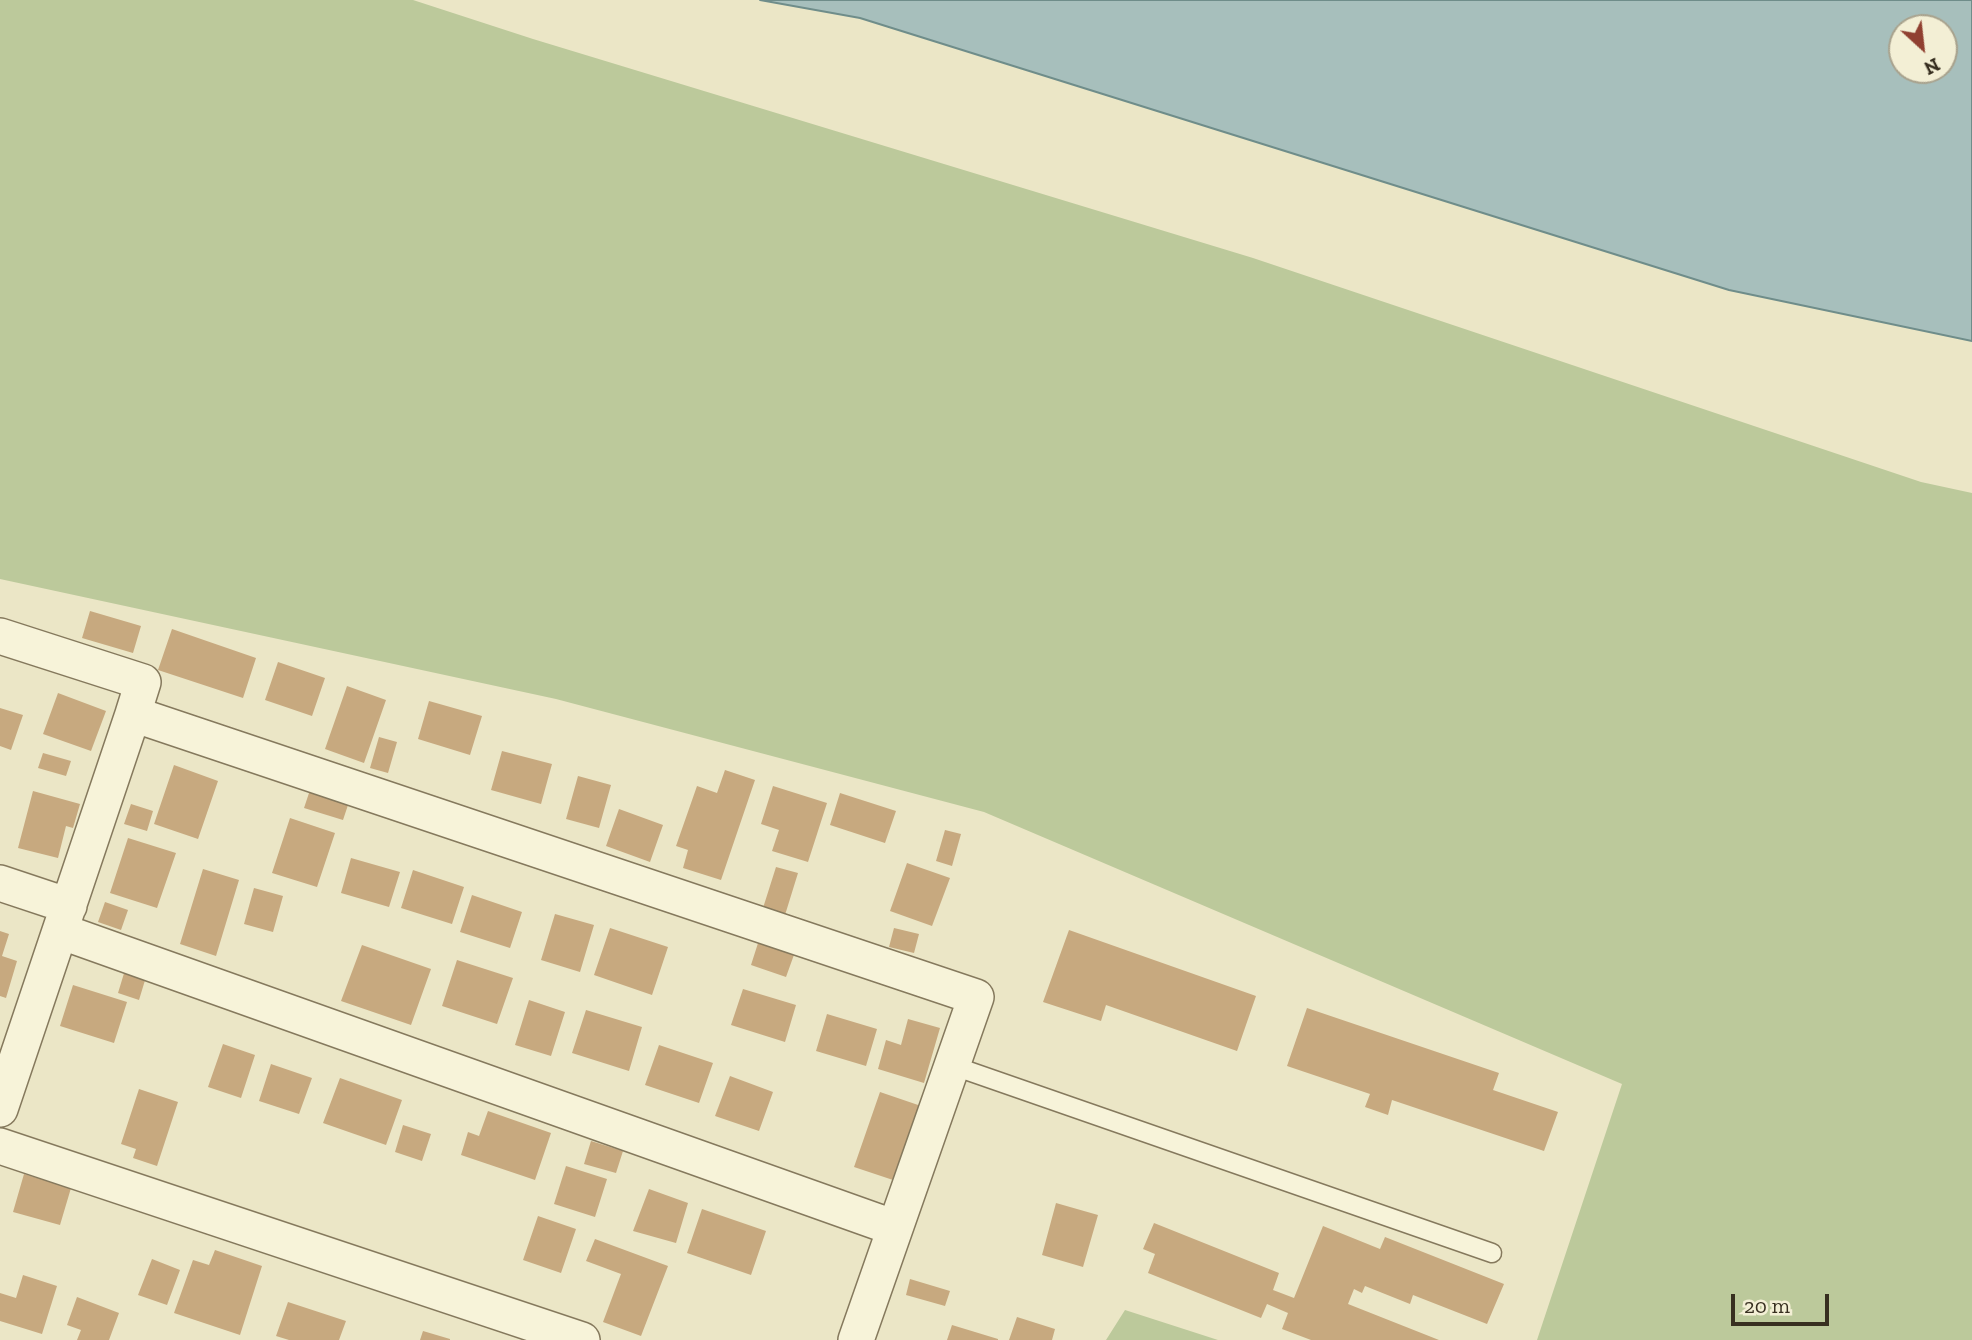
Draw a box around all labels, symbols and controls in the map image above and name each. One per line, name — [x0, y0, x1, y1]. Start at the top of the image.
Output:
north arrow — [1888, 14, 1958, 84]
text: N — [1920, 53, 1944, 80]
scale bar — [1734, 1280, 1832, 1324]
text: 20 m — [1744, 1293, 1790, 1318]

